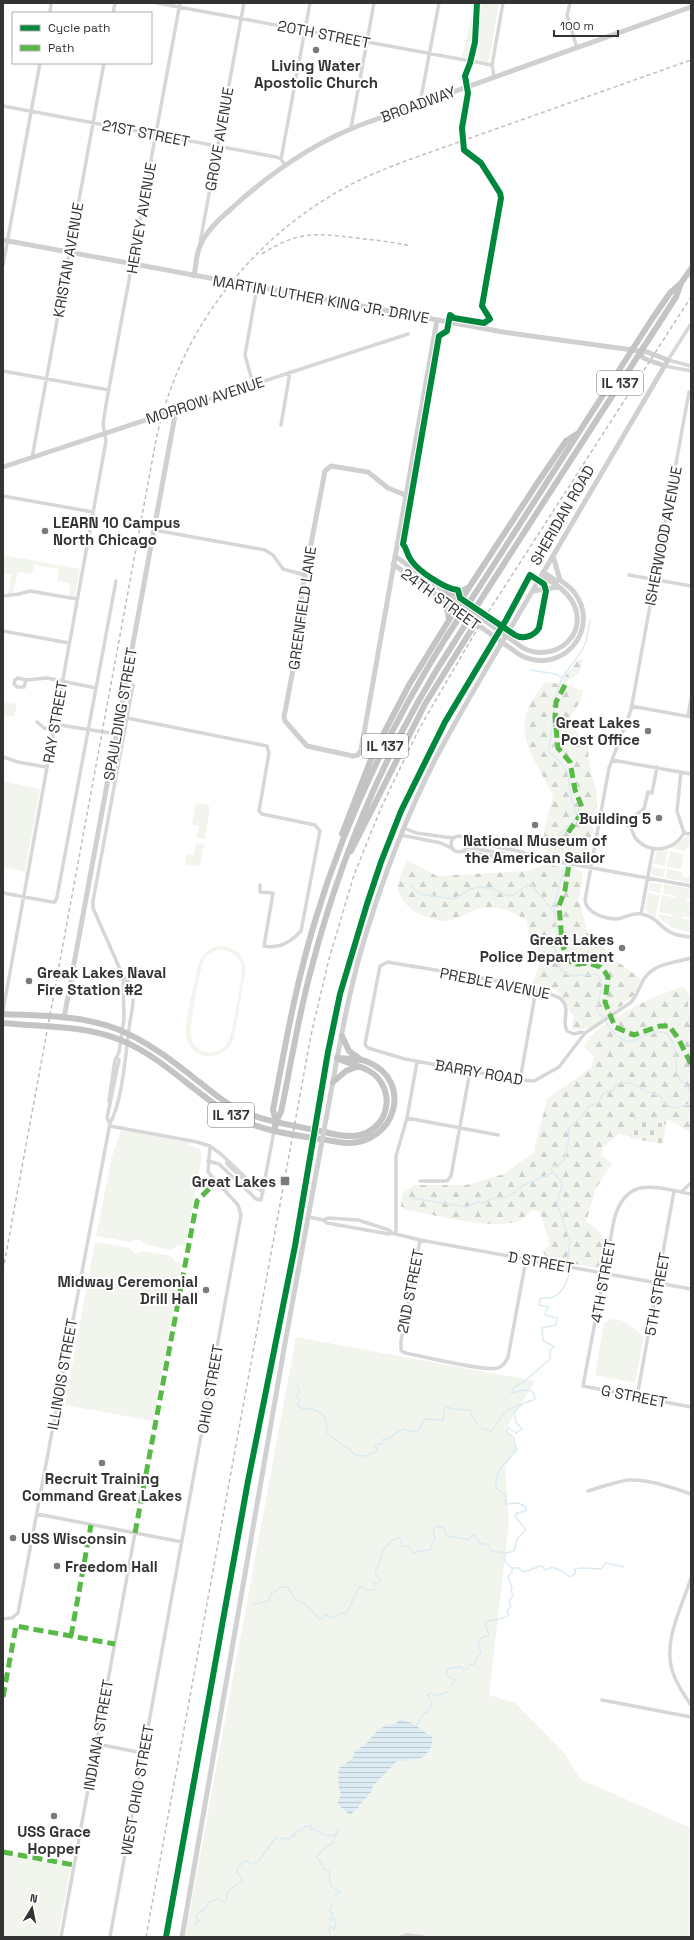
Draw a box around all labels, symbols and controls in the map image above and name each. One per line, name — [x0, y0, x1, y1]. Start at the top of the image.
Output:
legend — [12, 12, 152, 64]
scale bar — [554, 12, 618, 38]
street label: 20TH STREET — [276, 16, 372, 52]
text: 100 m — [560, 18, 594, 34]
text: Cycle path — [48, 20, 110, 36]
text: Path — [48, 40, 74, 56]
marker: Living Water Apostolic Church — [311, 45, 321, 55]
place label: Living Water Apostolic Church — [254, 56, 378, 92]
street label: BROADWAY — [378, 82, 458, 126]
street label: GROVE AVENUE — [200, 85, 238, 193]
street label: 21ST STREET — [100, 115, 192, 151]
street label: HERVEY AVENUE — [122, 161, 160, 275]
street label: KRISTAN AVENUE — [49, 201, 87, 319]
street label: MARTIN LUTHER KING JR. DRIVE — [211, 271, 431, 327]
road number: IL 137 — [597, 371, 643, 395]
street label: MORROW AVENUE — [143, 372, 267, 428]
street label: SHERIDAN ROAD — [526, 462, 598, 568]
street label: ISHERWOOD AVENUE — [640, 465, 686, 607]
place label: LEARN 10 Campus North Chicago — [53, 513, 181, 549]
marker: LEARN 10 Campus North Chicago — [40, 526, 50, 536]
street label: GREENFIELD LANE — [284, 545, 320, 671]
street label: 24TH STREET — [398, 564, 484, 634]
street label: SPAULDING STREET — [99, 646, 141, 782]
street label: RAY STREET — [38, 679, 72, 765]
place label: Great Lakes Post Office — [556, 713, 640, 749]
marker: Great Lakes Post Office — [643, 726, 653, 736]
road number: IL 137 — [362, 734, 408, 758]
place label: Building 5 — [579, 809, 651, 828]
marker: Building 5 — [654, 813, 664, 823]
marker: National Museum of the American Sailor — [530, 820, 540, 830]
place label: National Museum of the American Sailor — [463, 831, 608, 867]
place label: Great Lakes Police Department — [480, 930, 614, 966]
marker: Great Lakes Police Department — [617, 943, 627, 953]
place label: Greak Lakes Naval Fire Station #2 — [37, 963, 166, 999]
street label: PREBLE AVENUE — [438, 963, 552, 1003]
marker: Greak Lakes Naval Fire Station #2 — [24, 976, 34, 986]
street label: BARRY ROAD — [433, 1055, 525, 1089]
road number: IL 137 — [208, 1103, 254, 1127]
place label: Great Lakes — [192, 1172, 276, 1191]
marker: Great Lakes — [279, 1175, 291, 1187]
street label: 4TH STREET — [586, 1238, 620, 1324]
street label: 2ND STREET — [393, 1247, 428, 1335]
street label: D STREET — [507, 1247, 576, 1277]
street label: 5TH STREET — [640, 1251, 674, 1337]
place label: Midway Ceremonial Drill Hall — [57, 1272, 198, 1308]
marker: Midway Ceremonial Drill Hall — [201, 1285, 211, 1295]
street label: ILLINOIS STREET — [43, 1316, 81, 1431]
street label: OHIO STREET — [193, 1343, 227, 1435]
street label: G STREET — [600, 1380, 669, 1412]
marker: Recruit Training Command Great Lakes — [97, 1458, 107, 1468]
place label: Recruit Training Command Great Lakes — [22, 1469, 182, 1505]
place label: USS Wisconsin — [21, 1529, 127, 1548]
marker: USS Wisconsin — [8, 1533, 18, 1543]
place label: Freedom Hall — [65, 1557, 158, 1576]
marker: Freedom Hall — [52, 1561, 62, 1571]
street label: INDIANA STREET — [79, 1678, 117, 1792]
street label: WEST OHIO STREET — [116, 1723, 158, 1857]
marker: USS Grace Hopper — [49, 1811, 59, 1821]
place label: USS Grace Hopper — [17, 1822, 91, 1858]
north arrow — [12, 1888, 52, 1928]
text: N — [29, 1891, 39, 1906]

